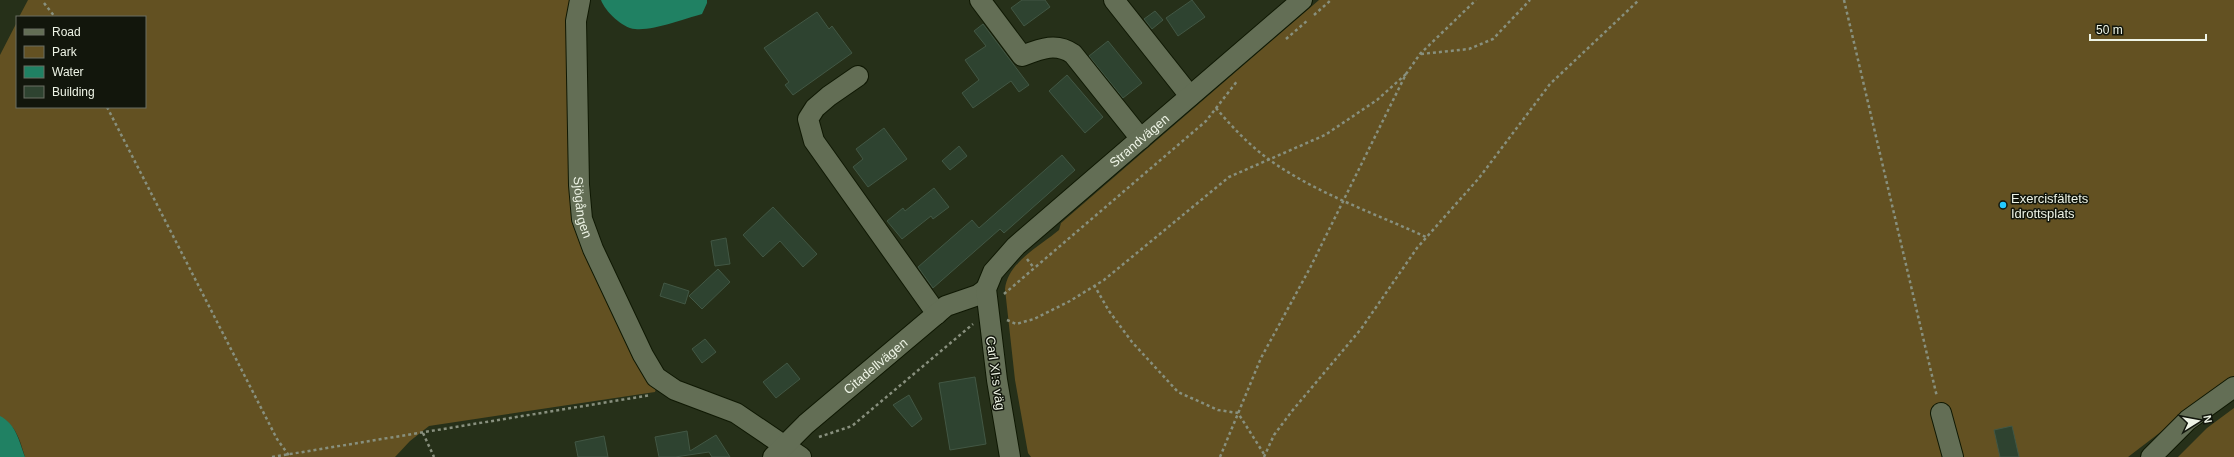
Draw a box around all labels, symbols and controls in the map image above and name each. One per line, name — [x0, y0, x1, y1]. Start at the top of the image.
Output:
legend — [16, 16, 146, 108]
scale bar — [2090, 16, 2206, 42]
text: 50 m — [2096, 23, 2123, 37]
text: Road — [52, 25, 81, 39]
text: Park — [52, 45, 78, 59]
text: Water — [52, 65, 84, 79]
text: Building — [52, 85, 95, 99]
street label: Strandvägen — [1106, 111, 1172, 170]
street label: Sjögången — [571, 176, 595, 240]
place label: Exercisfältets Idrottsplats — [2011, 191, 2089, 221]
marker: Exercisfältets Idrottsplats — [1998, 200, 2008, 210]
street label: Citadellvägen — [840, 335, 910, 397]
street label: Carl XI:s väg — [983, 335, 1008, 411]
north arrow — [2178, 401, 2218, 441]
text: N — [2201, 414, 2214, 424]

